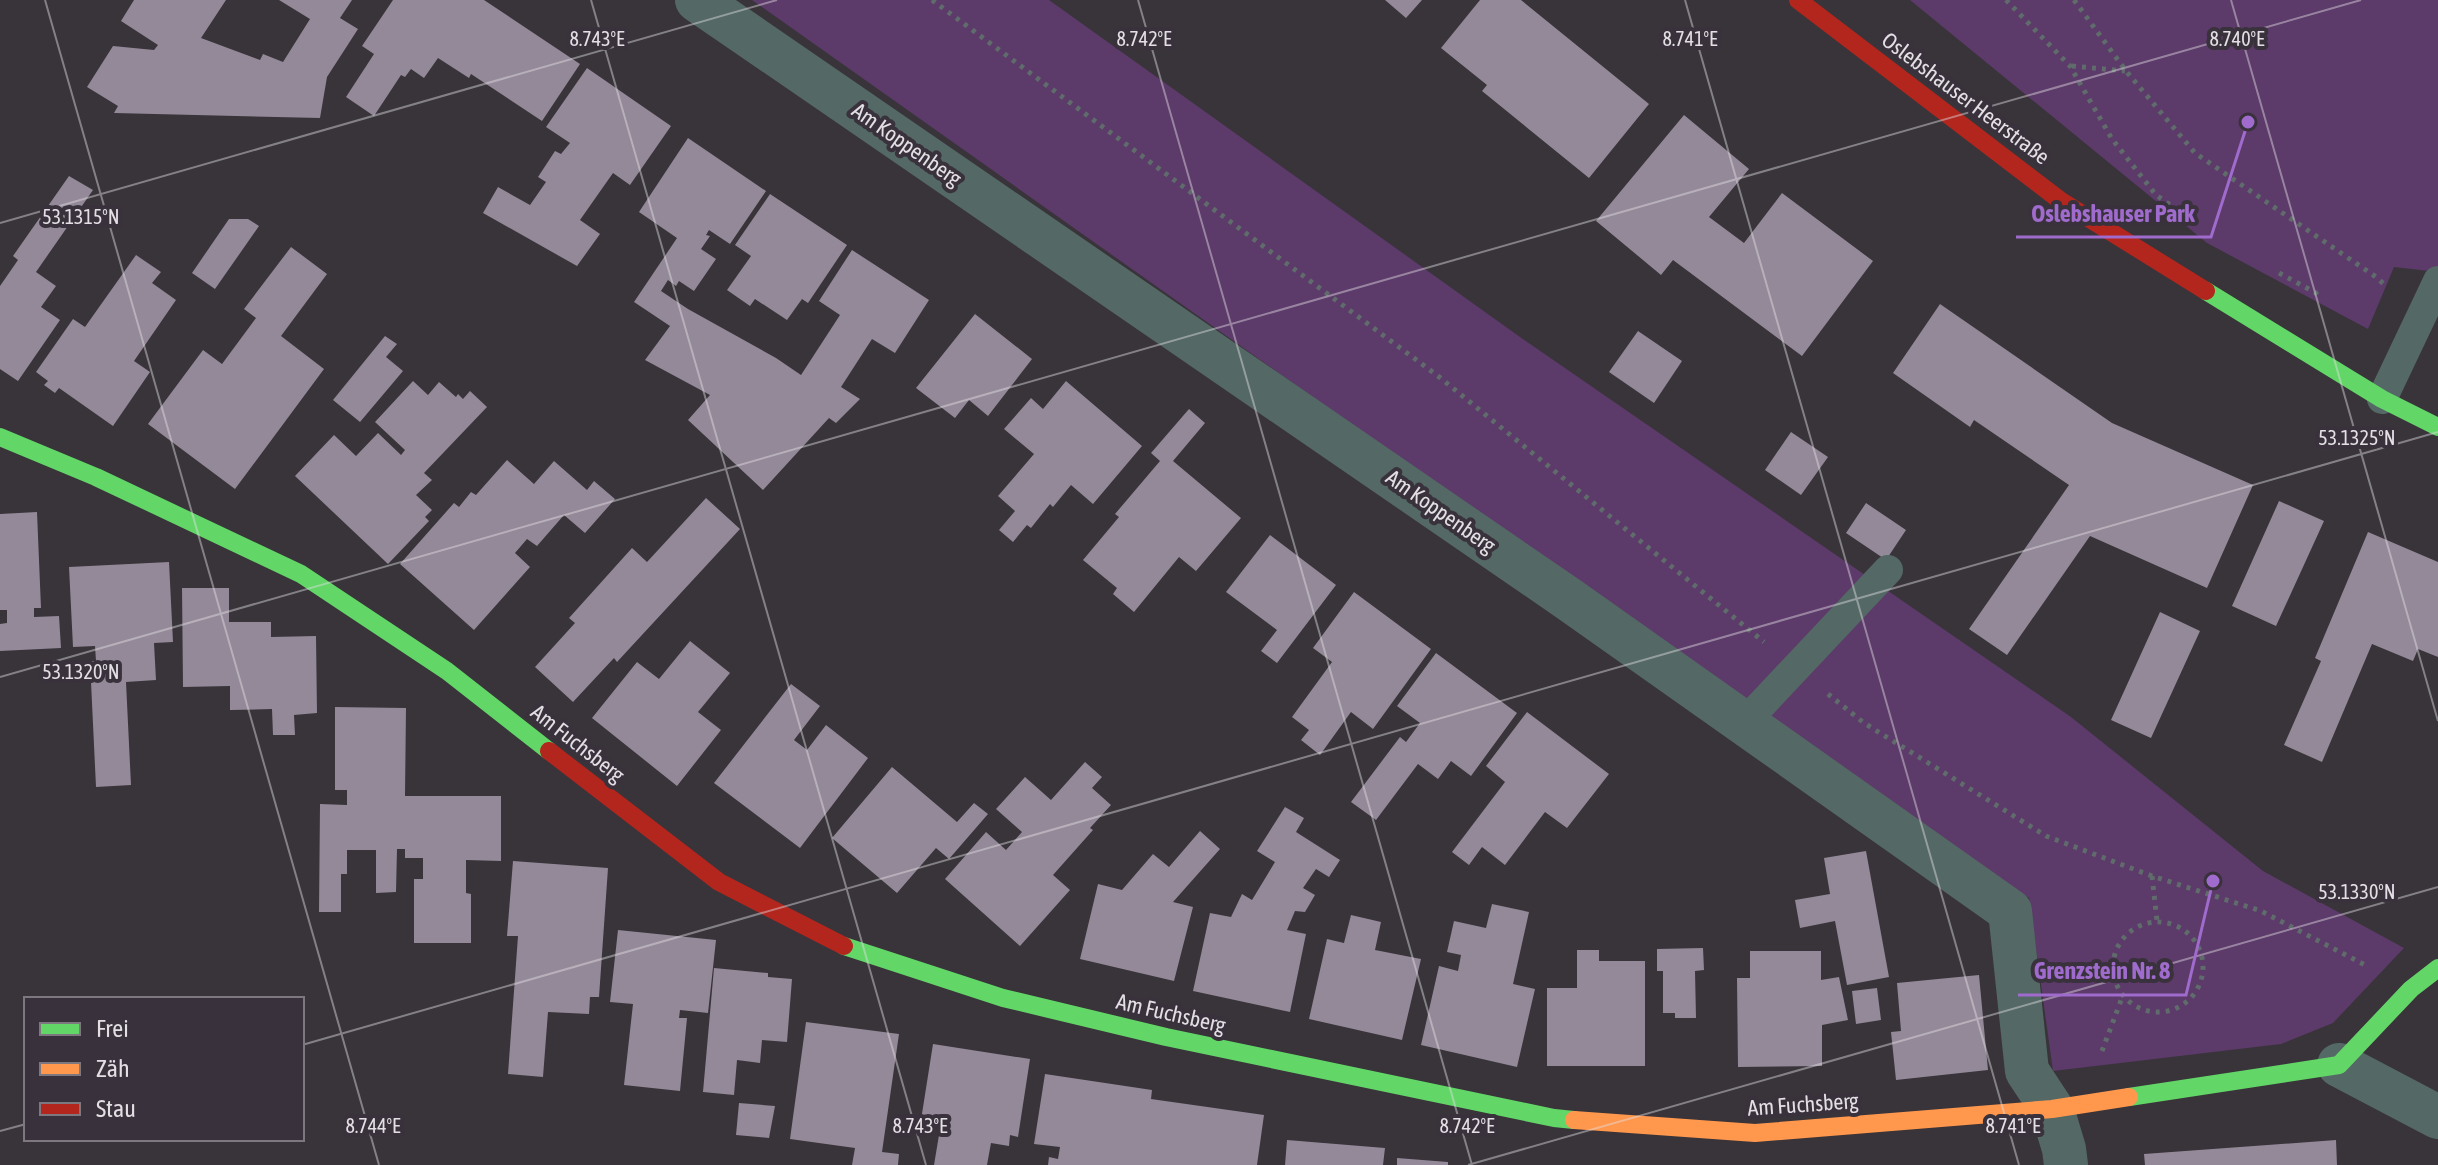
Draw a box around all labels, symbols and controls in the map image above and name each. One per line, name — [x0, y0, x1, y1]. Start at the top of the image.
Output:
text: 8.743°E — [569, 27, 625, 50]
text: 8.742°E — [1116, 27, 1172, 50]
text: 8.741°E — [1662, 27, 1718, 50]
street label: Oslebshauser Heerstraße — [1877, 27, 2055, 169]
text: 8.740°E — [2209, 27, 2265, 50]
street label: Am Koppenberg — [847, 97, 967, 192]
callout: Oslebshauser Park — [2016, 189, 2211, 237]
text: Oslebshauser Park — [2031, 200, 2195, 227]
text: 53.1315°N — [42, 205, 120, 228]
text: 53.1325°N — [2318, 426, 2396, 449]
street label: Am Koppenberg — [1381, 464, 1501, 559]
text: 53.1320°N — [42, 660, 120, 683]
street label: Am Fuchsberg — [526, 699, 630, 788]
text: 53.1330°N — [2318, 880, 2396, 903]
callout: Grenzstein Nr. 8 — [2018, 947, 2186, 995]
text: Grenzstein Nr. 8 — [2034, 957, 2170, 984]
street label: Am Fuchsberg — [1114, 988, 1229, 1038]
legend — [24, 997, 304, 1141]
text: Frei — [96, 1015, 129, 1042]
text: Zäh — [96, 1055, 130, 1082]
street label: Am Fuchsberg — [1747, 1087, 1860, 1121]
text: Stau — [96, 1095, 136, 1122]
text: 8.744°E — [345, 1114, 401, 1137]
text: 8.743°E — [892, 1114, 948, 1137]
text: 8.742°E — [1439, 1114, 1495, 1137]
text: 8.741°E — [1985, 1114, 2041, 1137]

